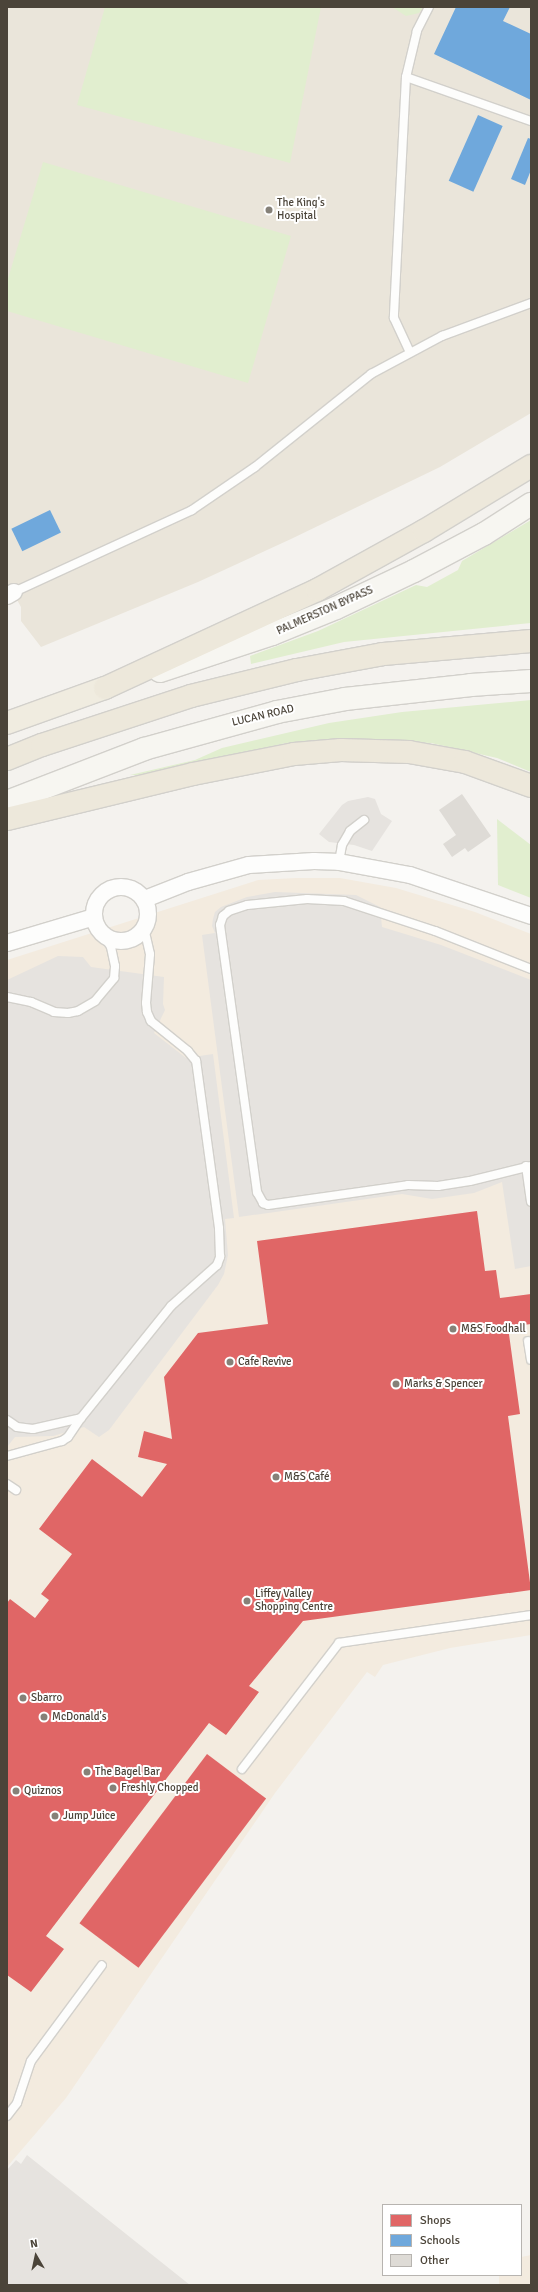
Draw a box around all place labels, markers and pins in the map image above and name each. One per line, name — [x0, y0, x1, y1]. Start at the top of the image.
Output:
place label: The King's Hospital — [277, 197, 325, 223]
marker: The King's Hospital — [264, 205, 274, 215]
place label: M&S Foodhall — [461, 1322, 526, 1336]
marker: M&S Foodhall — [448, 1324, 458, 1334]
place label: Cafe Revive — [238, 1355, 292, 1369]
marker: Cafe Revive — [225, 1357, 235, 1367]
place label: Marks & Spencer — [404, 1377, 483, 1391]
marker: Marks & Spencer — [391, 1379, 401, 1389]
place label: M&S Café — [284, 1470, 329, 1484]
marker: M&S Café — [271, 1472, 281, 1482]
place label: Liffey Valley Shopping Centre — [255, 1588, 333, 1614]
marker: Liffey Valley Shopping Centre — [242, 1596, 252, 1606]
place label: Sbarro — [31, 1691, 62, 1705]
marker: Sbarro — [18, 1693, 28, 1703]
place label: McDonald's — [52, 1710, 107, 1724]
marker: McDonald's — [39, 1712, 49, 1722]
place label: The Bagel Bar — [95, 1765, 160, 1779]
marker: The Bagel Bar — [82, 1767, 92, 1777]
place label: Freshly Chopped — [121, 1781, 199, 1795]
marker: Freshly Chopped — [108, 1783, 118, 1793]
place label: Quiznos — [24, 1784, 62, 1798]
marker: Quiznos — [11, 1786, 21, 1796]
place label: Jump Juice — [63, 1809, 115, 1823]
marker: Jump Juice — [50, 1811, 60, 1821]

